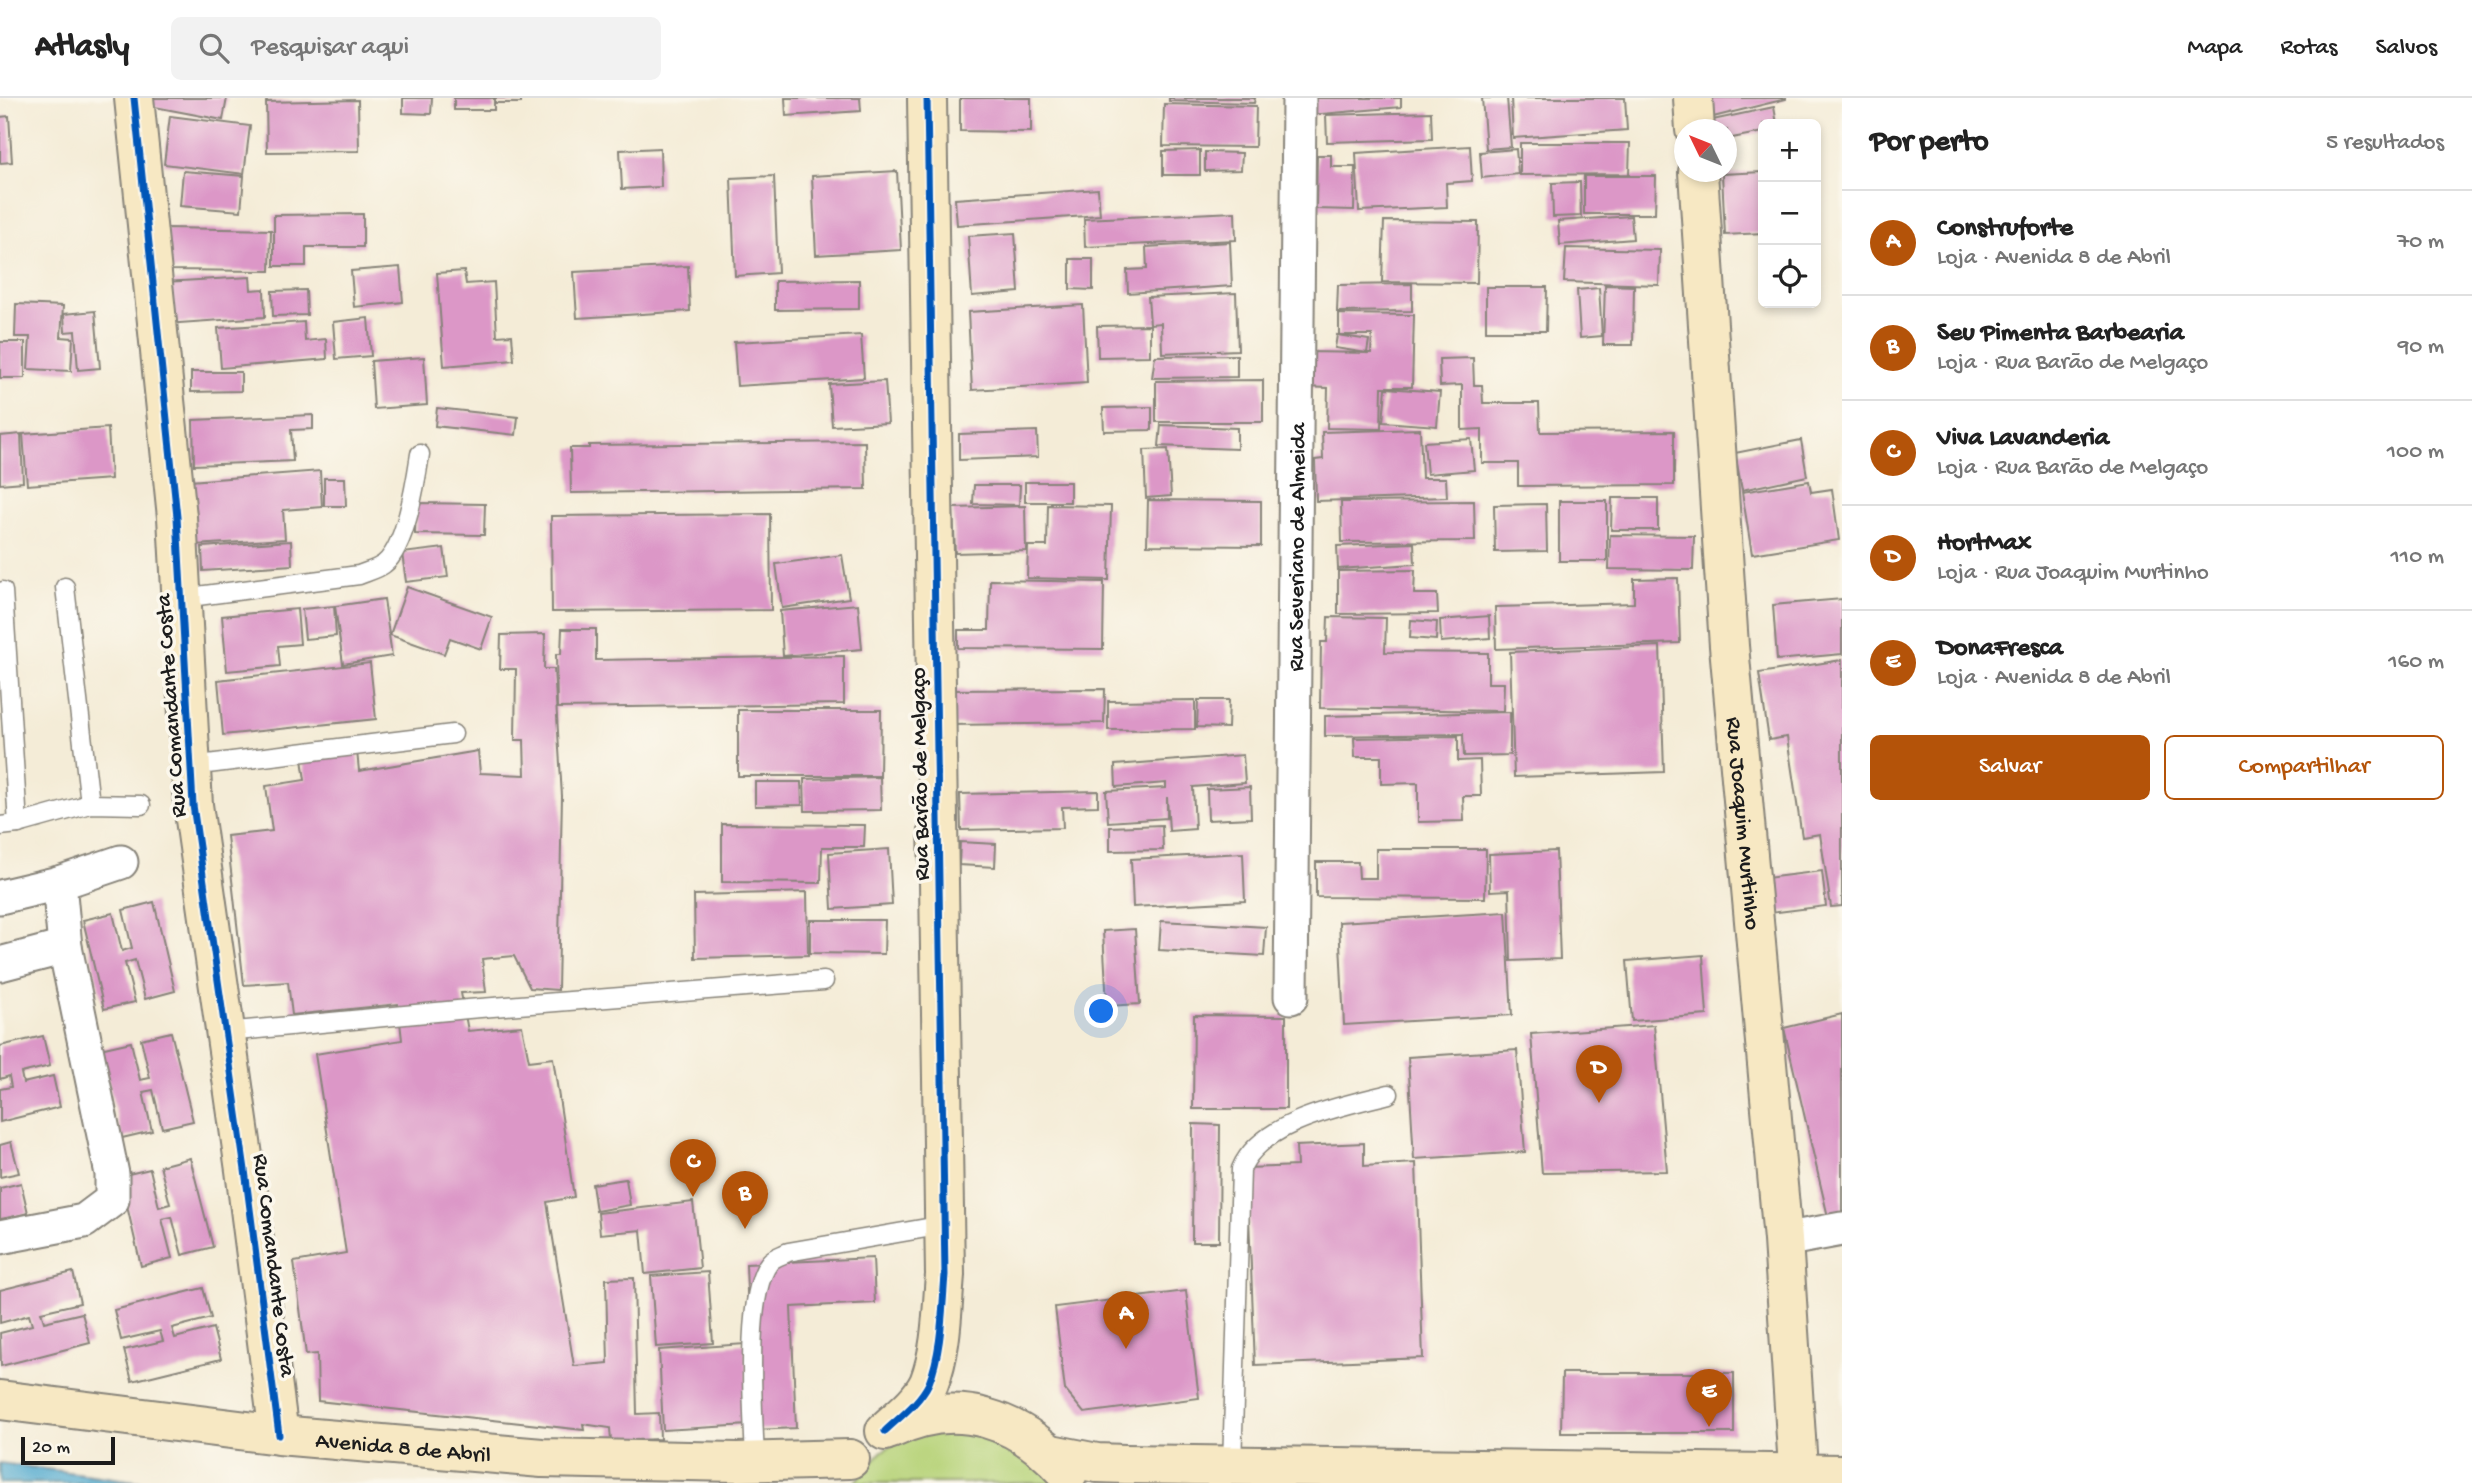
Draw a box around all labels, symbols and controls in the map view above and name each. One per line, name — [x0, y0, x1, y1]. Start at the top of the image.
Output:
search box — [171, 17, 661, 80]
text: Atlasly — [35, 29, 129, 67]
icon: search — [195, 29, 233, 67]
text: Pesquisar aqui — [251, 33, 409, 64]
text: Mapa — [2187, 34, 2242, 63]
text: Rotas — [2280, 34, 2337, 63]
text: Salvos — [2375, 34, 2437, 63]
north arrow — [1674, 119, 1737, 182]
map controls — [1758, 119, 1821, 308]
button: + — [1758, 119, 1821, 182]
text: Por perto — [1870, 126, 1989, 161]
text: 5 resultados — [2326, 130, 2444, 157]
button: − — [1758, 182, 1821, 245]
text: Construforte — [1937, 214, 2073, 245]
text: A — [1886, 229, 1900, 256]
text: 70 m — [2397, 229, 2444, 256]
button: locate — [1758, 245, 1821, 308]
text: Loja · Avenida 8 de Abril — [1937, 245, 2171, 272]
text: Seu Pimenta Barbearia — [1937, 319, 2184, 350]
text: B — [1887, 334, 1899, 361]
text: 90 m — [2398, 334, 2444, 361]
text: Loja · Rua Barão de Melgaço — [1937, 350, 2208, 377]
street label: Rua Severiano de Almeida — [1284, 421, 1313, 672]
text: Viva Lavanderia — [1937, 424, 2109, 455]
text: C — [1887, 439, 1899, 466]
text: 100 m — [2387, 439, 2444, 466]
text: Loja · Rua Barão de Melgaço — [1937, 455, 2208, 482]
text: HortMax — [1937, 529, 2031, 560]
text: D — [1886, 544, 1901, 571]
text: 110 m — [2391, 544, 2444, 571]
text: Loja · Rua Joaquim Murtinho — [1937, 560, 2209, 587]
street label: Rua Comandante Costa — [151, 592, 194, 819]
text: DonaFresca — [1937, 634, 2063, 665]
text: E — [1886, 649, 1900, 676]
text: 160 m — [2388, 649, 2444, 676]
text: Loja · Avenida 8 de Abril — [1937, 665, 2171, 692]
street label: Rua Barão de Melgaço — [906, 667, 937, 881]
street label: Rua Joaquim Murtinho — [1718, 716, 1765, 931]
button: Salvar — [1870, 735, 2150, 800]
button: Compartilhar — [2164, 735, 2444, 800]
your location — [1084, 994, 1118, 1028]
pin: D — [1576, 1045, 1622, 1103]
pin: C — [670, 1139, 716, 1197]
street label: Rua Comandante Costa — [245, 1152, 300, 1380]
pin: B — [722, 1171, 768, 1229]
pin: A — [1103, 1291, 1149, 1349]
pin: E — [1686, 1369, 1732, 1427]
street label: Avenida 8 de Abril — [314, 1428, 492, 1470]
scale bar — [21, 1434, 116, 1466]
text: 20 m — [32, 1437, 70, 1460]

